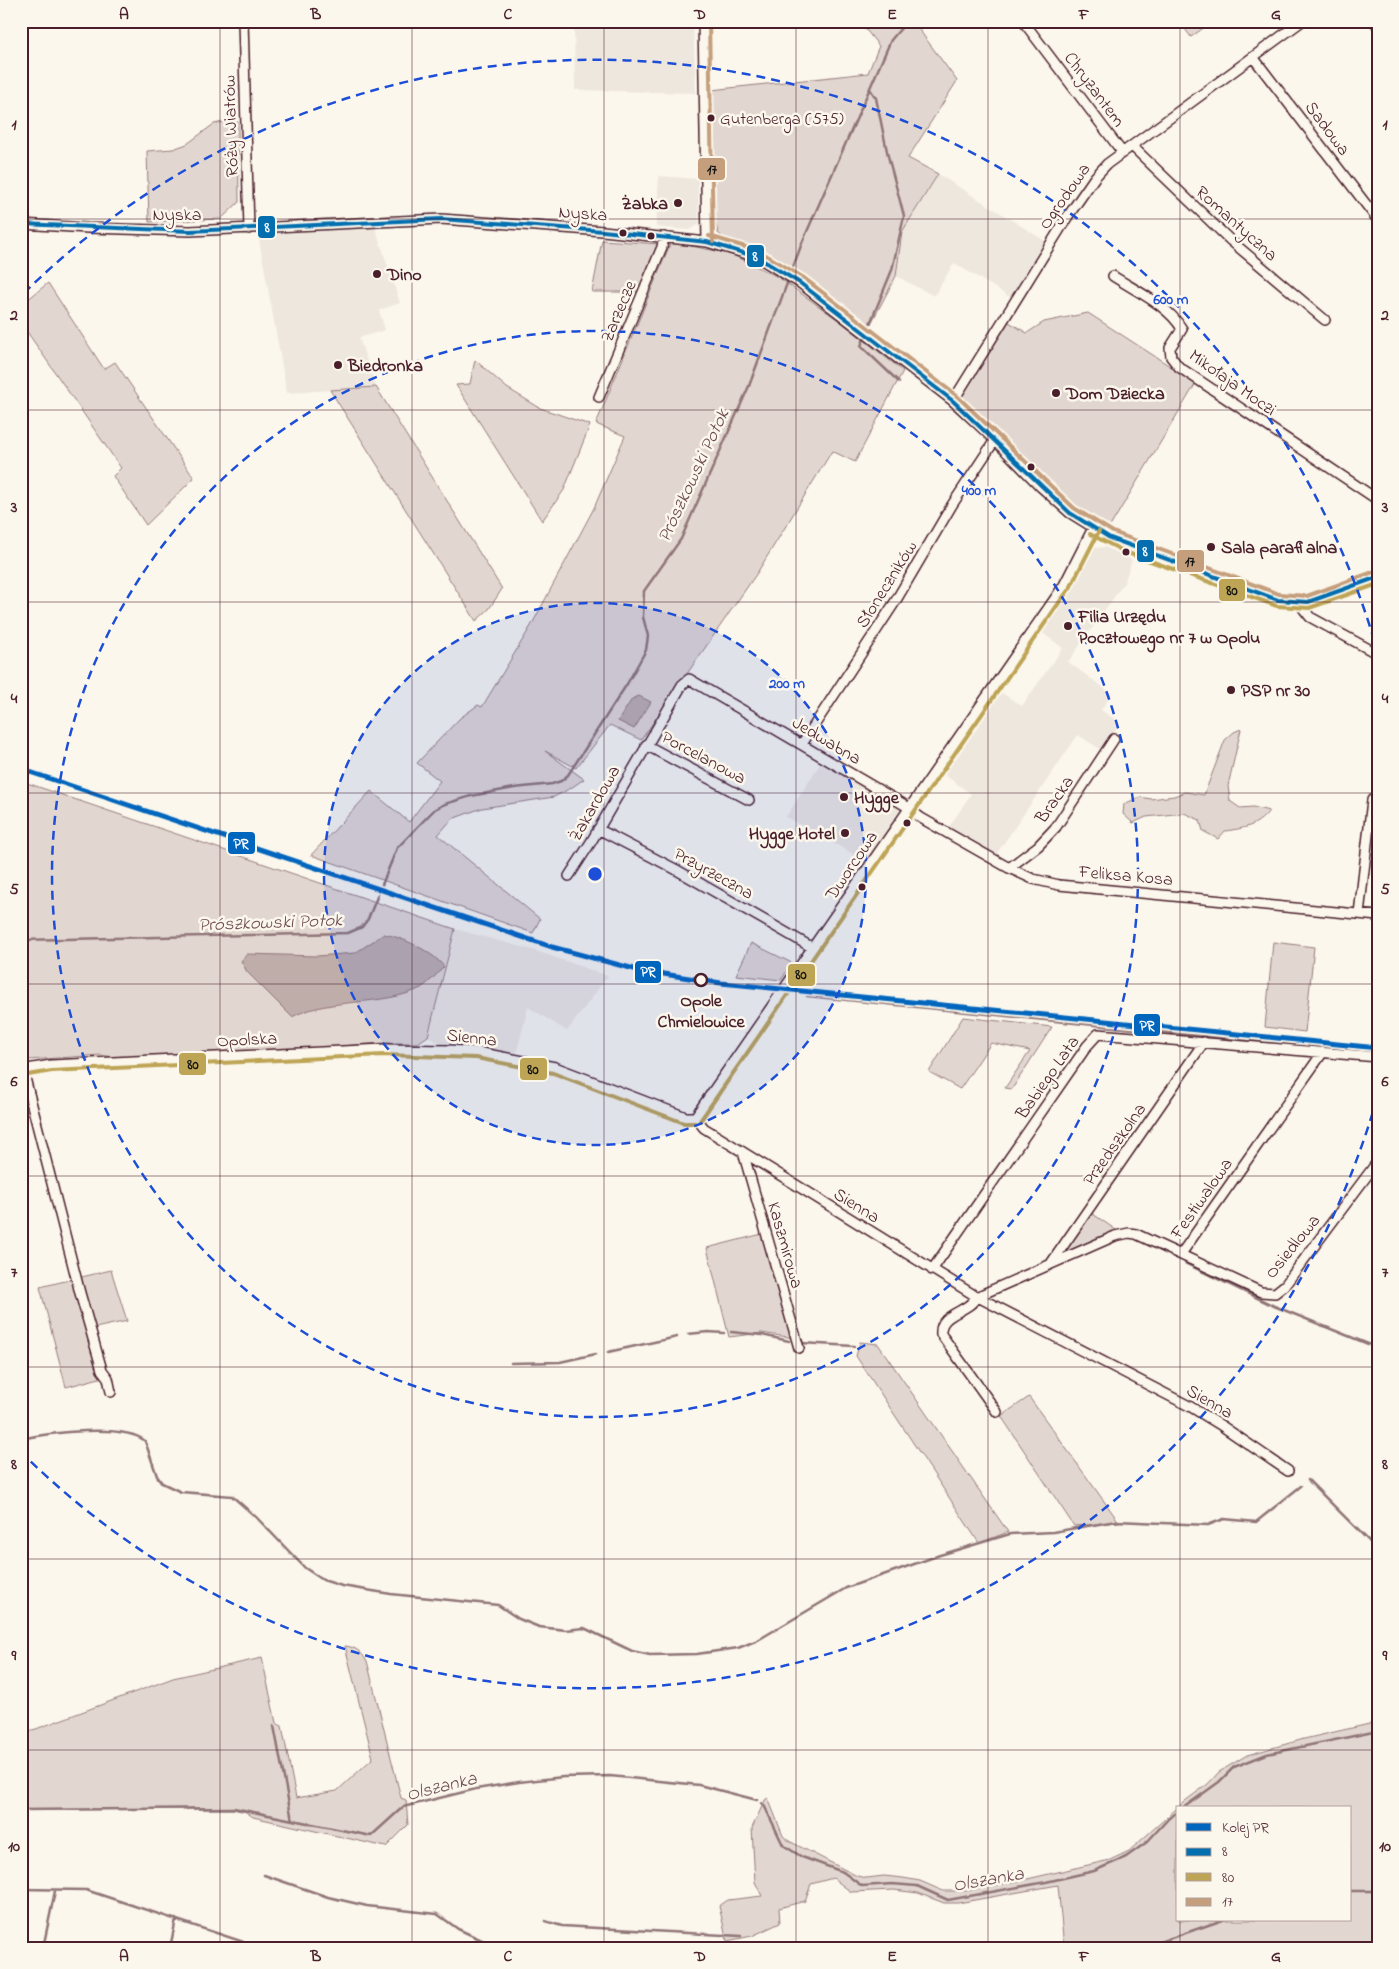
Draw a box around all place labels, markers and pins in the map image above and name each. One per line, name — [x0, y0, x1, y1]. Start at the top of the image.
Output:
place label: Gutenberga (575) — [720, 107, 844, 134]
marker: Gutenberga (575) — [706, 113, 716, 123]
place label: Żabka — [621, 192, 668, 218]
marker: Żabka — [672, 197, 684, 209]
unlabelled marker — [618, 228, 628, 238]
unlabelled marker — [646, 231, 656, 241]
place label: Dino — [386, 263, 422, 289]
marker: Dino — [371, 268, 383, 280]
place label: Biedronka — [347, 354, 423, 380]
marker: Biedronka — [332, 359, 344, 371]
place label: Dom Dziecka — [1065, 382, 1165, 408]
marker: Dom Dziecka — [1050, 387, 1062, 399]
unlabelled marker — [1026, 462, 1036, 472]
place label: Sala parafialna — [1221, 536, 1338, 562]
marker: Sala parafialna — [1205, 541, 1217, 553]
unlabelled marker — [1121, 547, 1131, 557]
place label: Filia Urzędu Pocztowego nr 7 w Opolu — [1077, 605, 1260, 653]
marker: Filia Urzędu Pocztowego nr 7 w Opolu — [1062, 620, 1074, 632]
place label: PSP nr 30 — [1241, 679, 1310, 705]
marker: PSP nr 30 — [1225, 684, 1237, 696]
place label: Hygge — [854, 786, 900, 813]
marker: Hygge — [838, 791, 850, 803]
unlabelled marker — [902, 818, 912, 828]
place label: Hygge Hotel — [749, 822, 835, 849]
marker: Hygge Hotel — [839, 827, 851, 839]
centre of rings — [586, 865, 604, 883]
unlabelled marker — [857, 882, 867, 892]
marker: Opole Chmielowice — [694, 973, 708, 987]
place label: Opole Chmielowice — [657, 989, 746, 1036]

